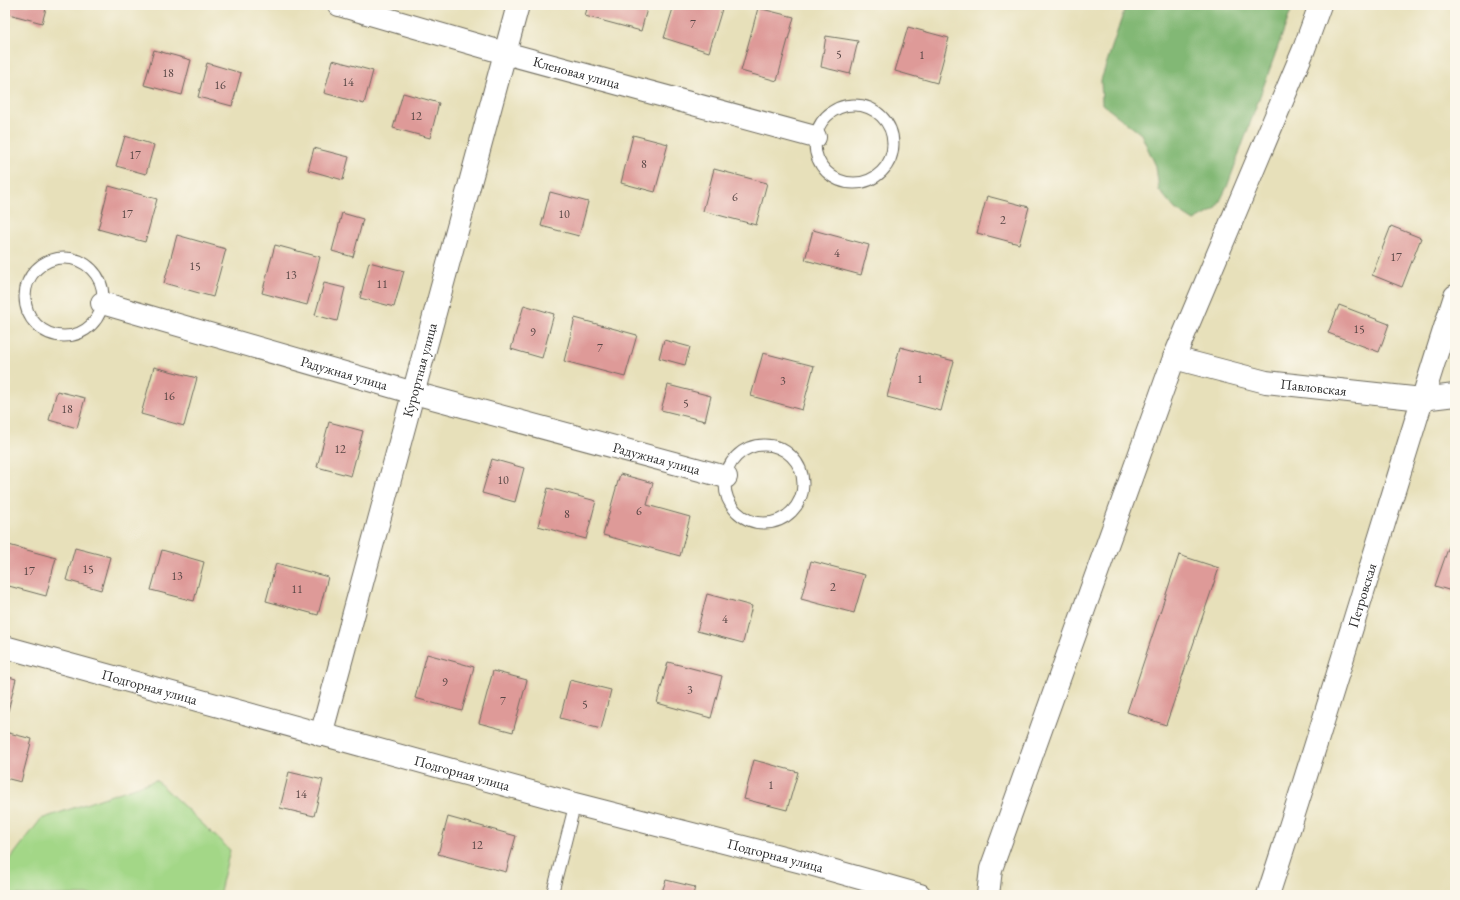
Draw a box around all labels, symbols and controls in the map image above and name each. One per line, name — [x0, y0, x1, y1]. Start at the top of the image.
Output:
house number: 7 — [690, 16, 696, 32]
house number: 5 — [836, 46, 842, 62]
house number: 1 — [919, 47, 925, 63]
street label: Кленовая улица — [531, 52, 622, 93]
house number: 18 — [162, 65, 174, 81]
house number: 14 — [342, 74, 354, 90]
house number: 16 — [214, 77, 226, 93]
house number: 12 — [410, 108, 422, 124]
house number: 17 — [129, 147, 141, 163]
house number: 8 — [641, 156, 647, 172]
house number: 6 — [732, 189, 738, 205]
house number: 17 — [121, 206, 133, 222]
house number: 10 — [558, 206, 570, 222]
house number: 2 — [1000, 212, 1006, 228]
house number: 4 — [834, 245, 840, 261]
house number: 17 — [1390, 249, 1402, 265]
house number: 15 — [189, 258, 201, 274]
house number: 13 — [285, 267, 297, 283]
house number: 11 — [376, 276, 388, 292]
street label: Курортная улица — [398, 321, 441, 419]
house number: 15 — [1353, 321, 1365, 337]
house number: 9 — [530, 324, 536, 340]
house number: 7 — [597, 340, 603, 356]
street label: Радужная улица — [299, 352, 390, 394]
house number: 1 — [917, 371, 923, 387]
house number: 3 — [780, 373, 786, 389]
street label: Павловская — [1280, 375, 1348, 400]
house number: 16 — [163, 388, 175, 404]
house number: 5 — [683, 395, 689, 411]
house number: 18 — [61, 401, 73, 417]
street label: Радужная улица — [611, 438, 703, 479]
house number: 12 — [334, 441, 346, 457]
house number: 10 — [497, 472, 509, 488]
house number: 6 — [636, 503, 642, 519]
house number: 8 — [564, 506, 570, 522]
house number: 15 — [82, 561, 94, 577]
street label: Петровская — [1344, 561, 1380, 630]
house number: 17 — [23, 563, 35, 579]
house number: 13 — [171, 568, 183, 584]
house number: 2 — [830, 579, 836, 595]
house number: 11 — [291, 581, 303, 597]
house number: 4 — [722, 611, 728, 627]
street label: Подгорная улица — [100, 665, 200, 709]
house number: 9 — [442, 674, 448, 690]
house number: 3 — [687, 682, 693, 698]
house number: 7 — [500, 693, 506, 709]
house number: 5 — [582, 696, 588, 712]
street label: Подгорная улица — [412, 751, 512, 795]
house number: 1 — [768, 777, 774, 793]
house number: 14 — [295, 786, 307, 802]
street label: Подгорная улица — [725, 834, 826, 876]
house number: 12 — [471, 837, 483, 853]

